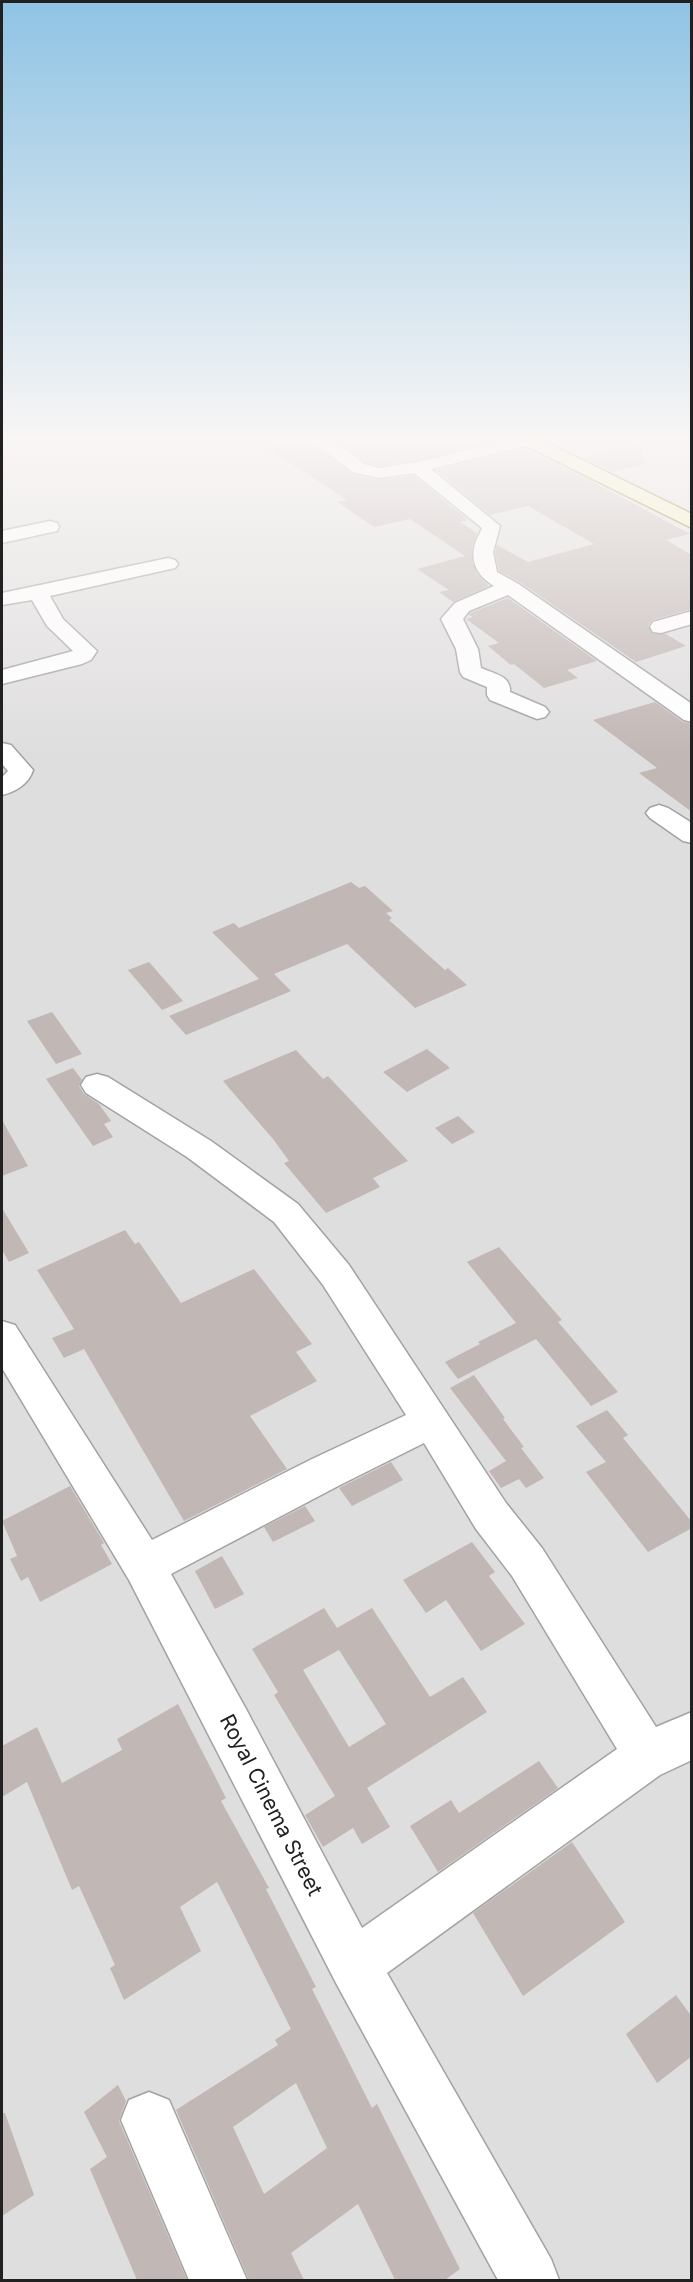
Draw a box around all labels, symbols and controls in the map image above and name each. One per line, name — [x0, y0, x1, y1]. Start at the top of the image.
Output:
street label: Royal Cinema Street — [215, 1710, 328, 1900]

